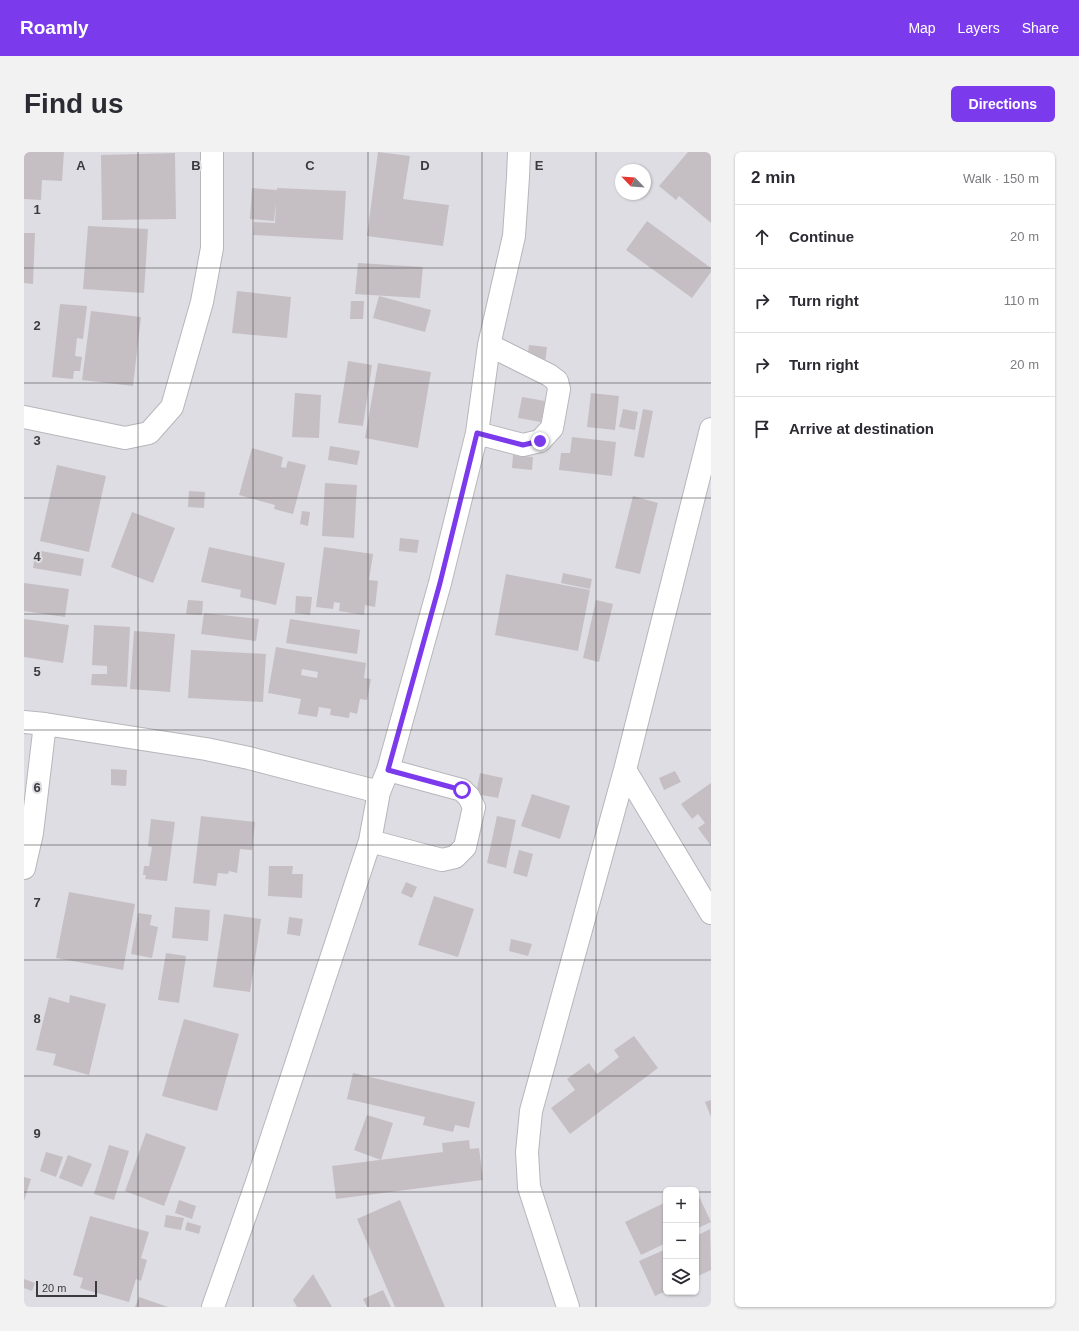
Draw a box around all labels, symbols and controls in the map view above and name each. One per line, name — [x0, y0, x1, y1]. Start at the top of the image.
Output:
text: Roamly — [20, 17, 89, 38]
text: Map — [908, 20, 936, 36]
text: Layers — [958, 20, 1000, 36]
text: Share — [1022, 20, 1059, 36]
button: Directions — [951, 86, 1055, 122]
text: Find us — [24, 88, 124, 119]
text: A — [76, 158, 86, 173]
text: B — [191, 158, 201, 173]
text: C — [305, 158, 315, 173]
text: D — [420, 158, 430, 173]
text: E — [535, 158, 544, 173]
north arrow — [615, 164, 651, 200]
text: 2 min — [751, 168, 795, 187]
text: Walk · 150 m — [963, 171, 1039, 186]
text: 1 — [33, 202, 41, 217]
icon: ahead — [751, 226, 773, 248]
text: Continue — [789, 228, 854, 245]
text: 20 m — [1010, 229, 1039, 244]
icon: right — [751, 290, 773, 312]
text: Turn right — [789, 292, 859, 309]
text: 110 m — [1004, 293, 1039, 308]
text: 2 — [33, 318, 41, 333]
icon: right — [751, 354, 773, 376]
text: Turn right — [789, 356, 859, 373]
text: 20 m — [1010, 357, 1039, 372]
icon: arrive — [751, 418, 773, 440]
text: Arrive at destination — [789, 420, 934, 437]
route end — [531, 432, 549, 450]
text: 3 — [33, 433, 41, 448]
text: 4 — [33, 549, 41, 564]
text: 5 — [33, 664, 41, 679]
text: 6 — [33, 780, 41, 795]
route start — [453, 781, 471, 799]
text: 7 — [33, 895, 41, 910]
text: 8 — [33, 1011, 41, 1026]
text: 9 — [33, 1126, 41, 1141]
map controls — [663, 1187, 699, 1295]
button: + — [663, 1187, 699, 1223]
button: − — [663, 1223, 699, 1259]
button: layers — [663, 1259, 699, 1295]
scale bar — [36, 1279, 97, 1298]
text: 20 m — [42, 1282, 66, 1294]

